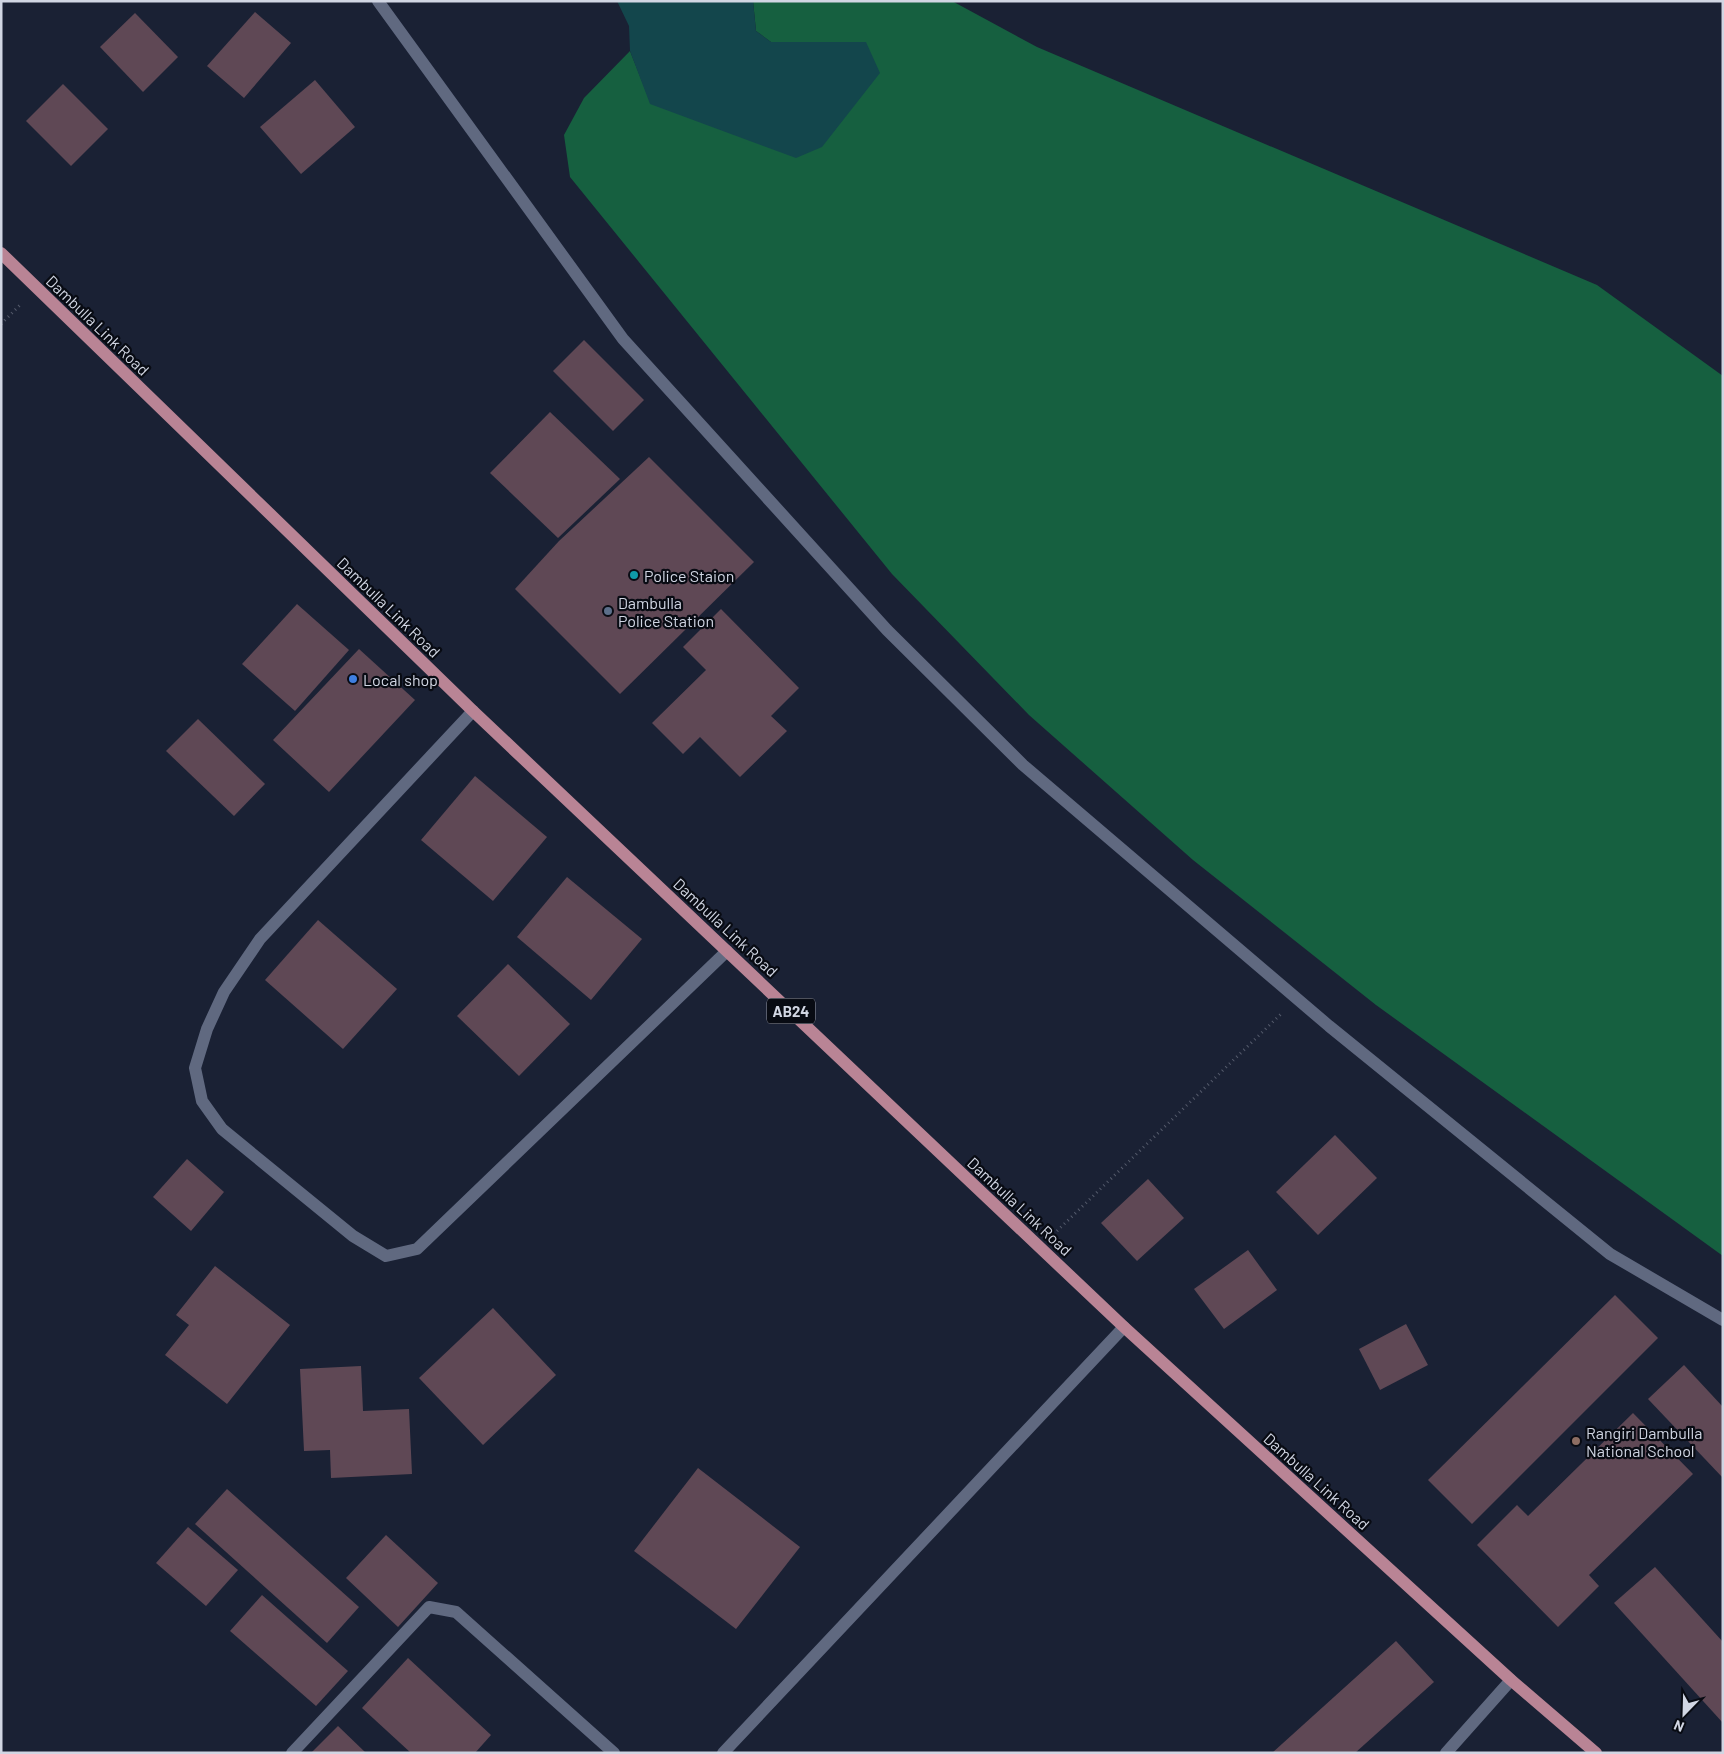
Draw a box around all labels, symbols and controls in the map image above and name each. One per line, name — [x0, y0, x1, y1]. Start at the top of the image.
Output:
street label: Dambulla Link Road — [43, 271, 153, 379]
street label: Dambulla Link Road — [334, 553, 444, 661]
place label: Police Staion — [644, 566, 734, 585]
marker: Police Staion — [628, 569, 640, 581]
place label: Dambulla Police Station — [618, 593, 714, 630]
marker: Dambulla Police Station — [602, 605, 614, 617]
place label: Local shop — [363, 670, 438, 689]
marker: Local shop — [347, 673, 359, 685]
street label: Dambulla Link Road — [670, 874, 782, 980]
road number: AB24 — [767, 998, 815, 1024]
street label: Dambulla Link Road — [964, 1153, 1076, 1259]
place label: Rangiri Dambulla National School — [1586, 1423, 1702, 1460]
street label: Dambulla Link Road — [1260, 1429, 1374, 1533]
marker: Rangiri Dambulla National School — [1570, 1435, 1582, 1447]
north arrow — [1659, 1689, 1709, 1739]
text: N — [1671, 1717, 1686, 1736]

